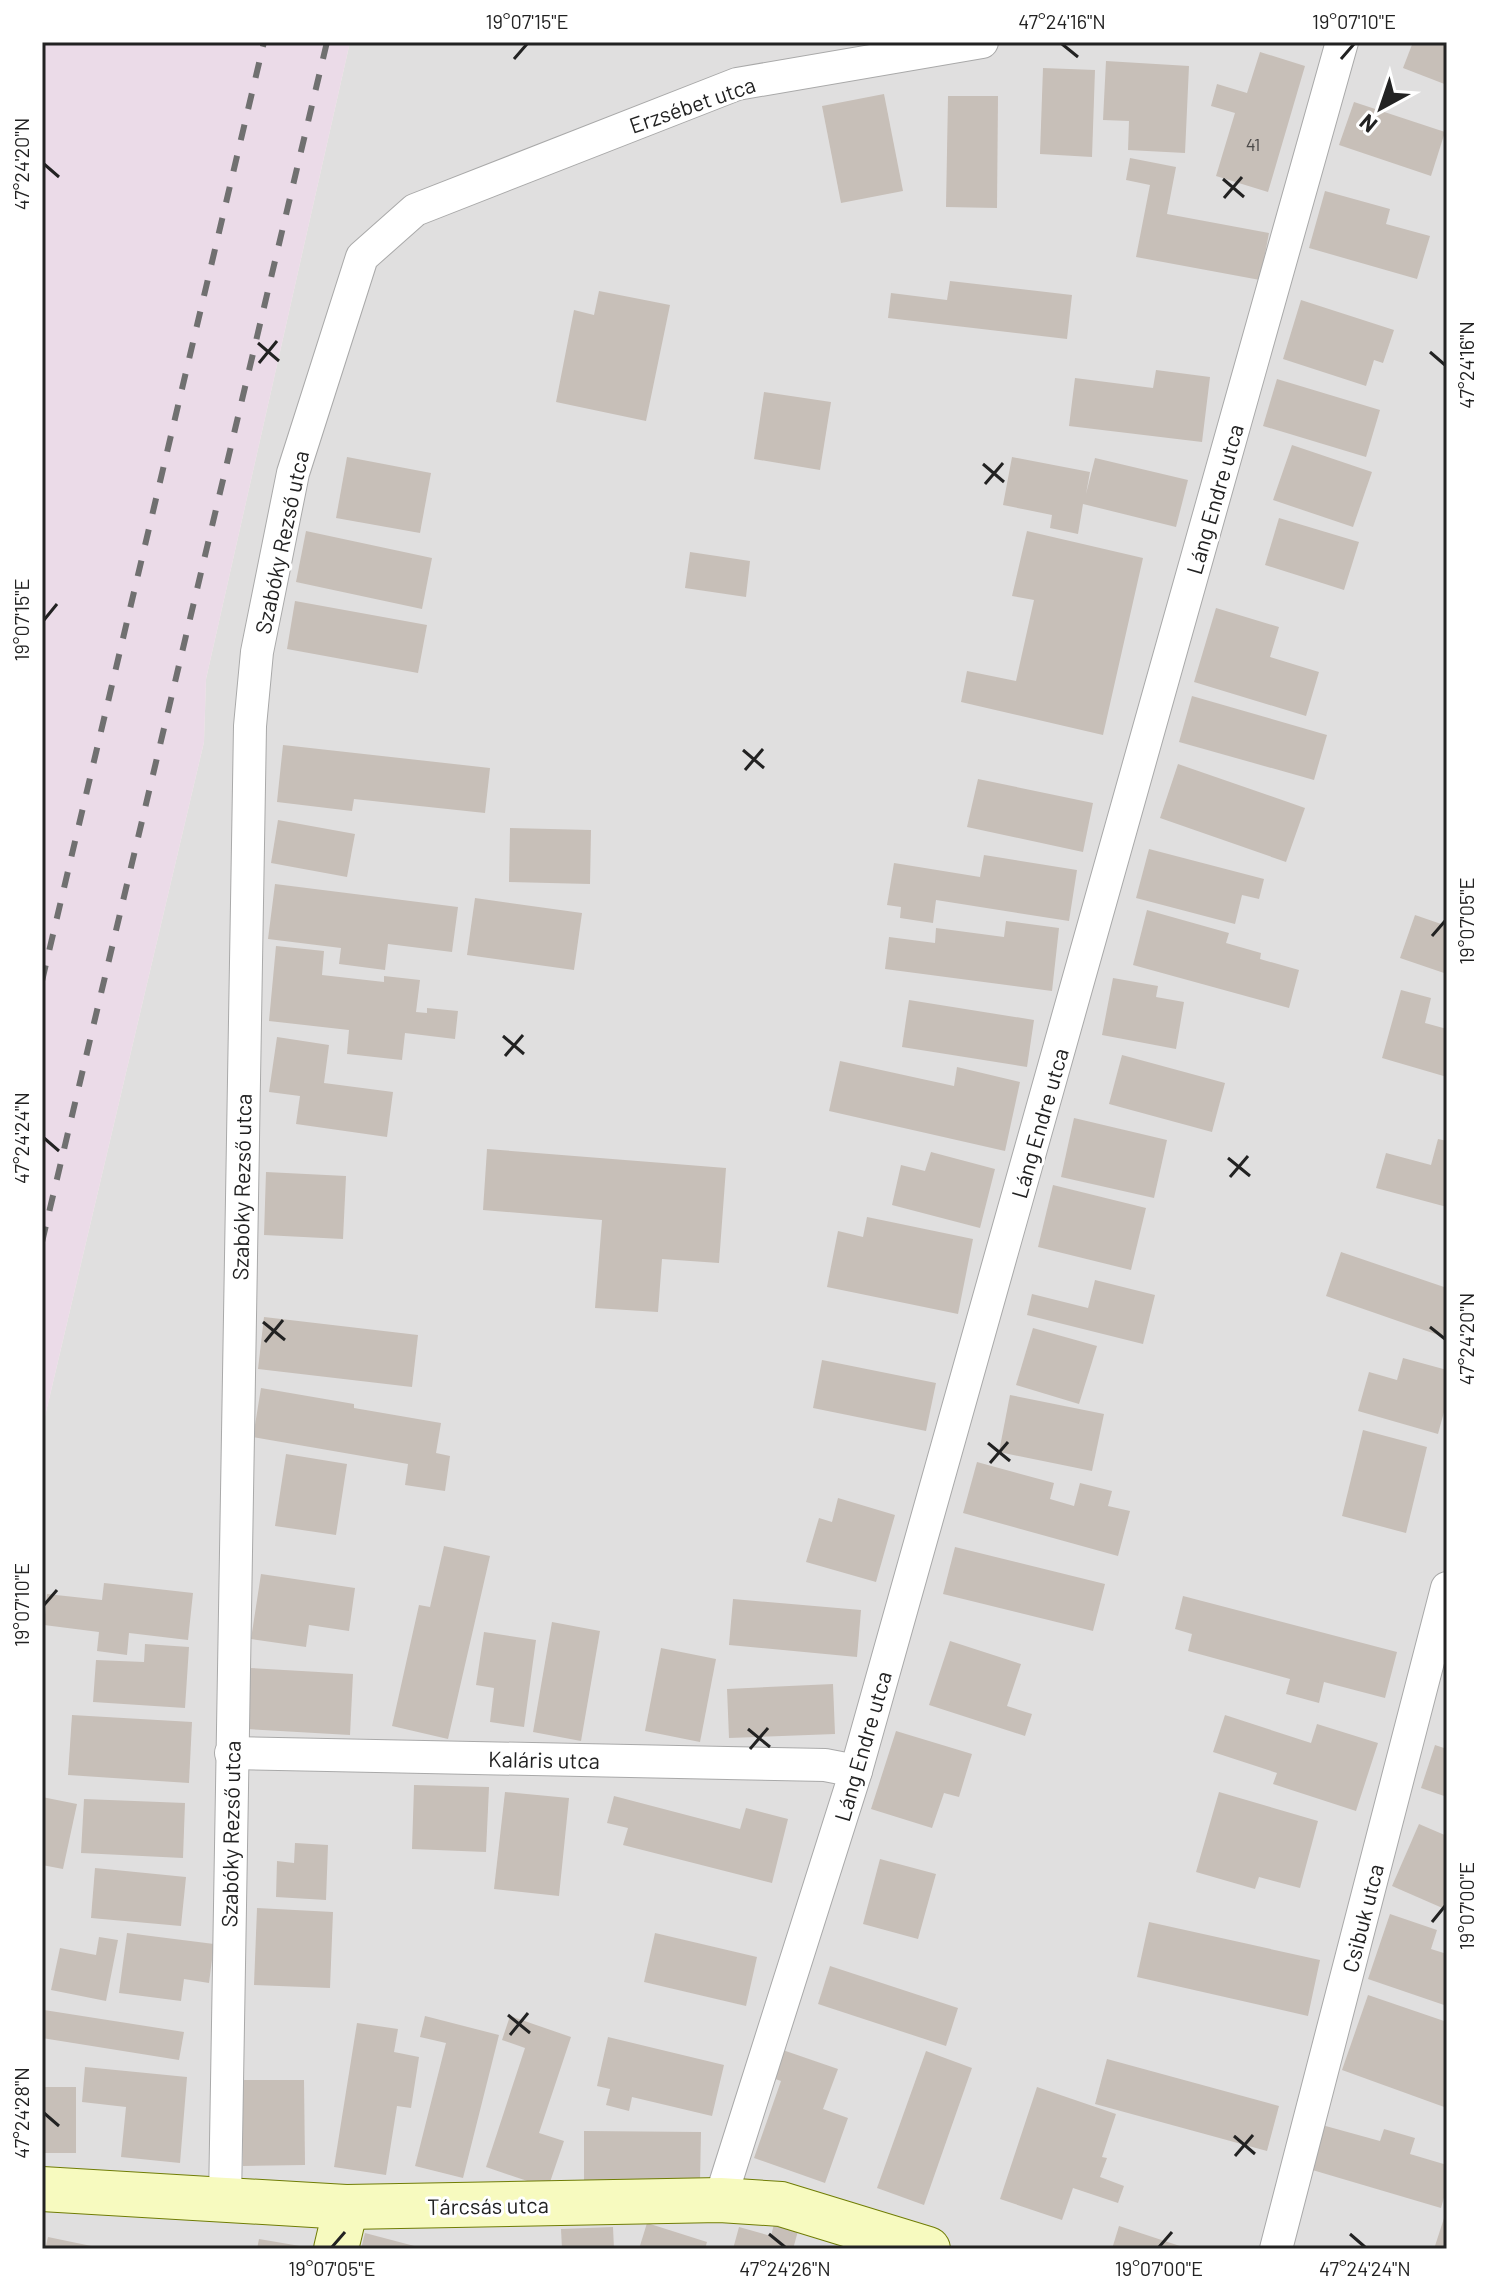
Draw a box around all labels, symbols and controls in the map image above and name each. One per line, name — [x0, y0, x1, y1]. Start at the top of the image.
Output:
text: 19°07'15"E — [485, 9, 569, 33]
text: 47°24'16"N — [1018, 9, 1106, 33]
text: 19°07'10"E — [1312, 9, 1396, 33]
north arrow — [1341, 68, 1421, 148]
street label: Erzsébet utca — [626, 70, 758, 138]
text: N — [1354, 109, 1381, 139]
text: 47°24'20"N — [9, 118, 33, 210]
house number: 41 — [1246, 133, 1260, 155]
text: 47°24'16"N — [1454, 321, 1478, 409]
street label: Láng Endre utca — [1180, 421, 1248, 577]
street label: Szabóky Rezső utca — [249, 448, 313, 636]
text: 19°07'15"E — [9, 578, 33, 662]
text: 19°07'05"E — [1454, 877, 1478, 965]
street label: Láng Endre utca — [1005, 1045, 1073, 1201]
text: 47°24'24"N — [9, 1092, 33, 1184]
street label: Szabóky Rezső utca — [226, 1093, 256, 1281]
text: 47°24'20"N — [1454, 1293, 1478, 1385]
text: 19°07'10"E — [9, 1563, 33, 1647]
street label: Láng Endre utca — [828, 1668, 896, 1824]
street label: Szabóky Rezső utca — [215, 1740, 245, 1928]
street label: Kaláris utca — [488, 1745, 600, 1773]
street label: Csibuk utca — [1336, 1861, 1388, 1975]
text: 19°07'00"E — [1454, 1862, 1478, 1950]
text: 47°24'28"N — [9, 2067, 33, 2159]
street label: Tárcsás utca — [427, 2191, 549, 2219]
text: 19°07'05"E — [288, 2256, 376, 2280]
text: 47°24'26"N — [739, 2256, 831, 2280]
text: 19°07'00"E — [1115, 2256, 1203, 2280]
text: 47°24'24"N — [1319, 2256, 1411, 2280]

